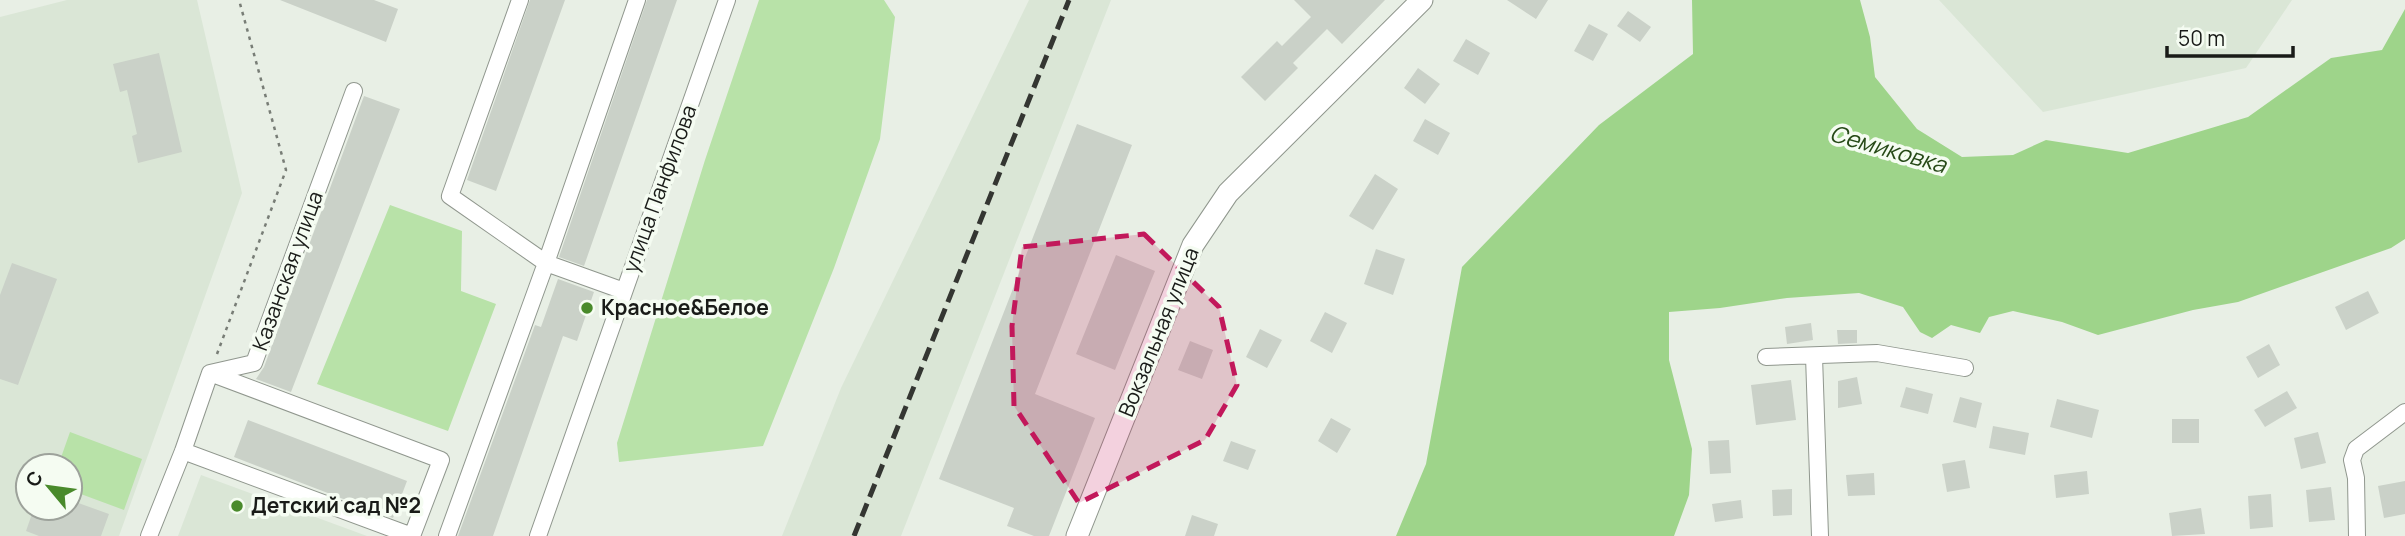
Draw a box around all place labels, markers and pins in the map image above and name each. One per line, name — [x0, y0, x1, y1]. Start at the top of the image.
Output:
place label: Красное&Белое — [601, 293, 769, 321]
marker: Красное&Белое — [579, 300, 595, 316]
place label: Детский сад №2 — [251, 491, 421, 519]
marker: Детский сад №2 — [229, 498, 245, 514]

